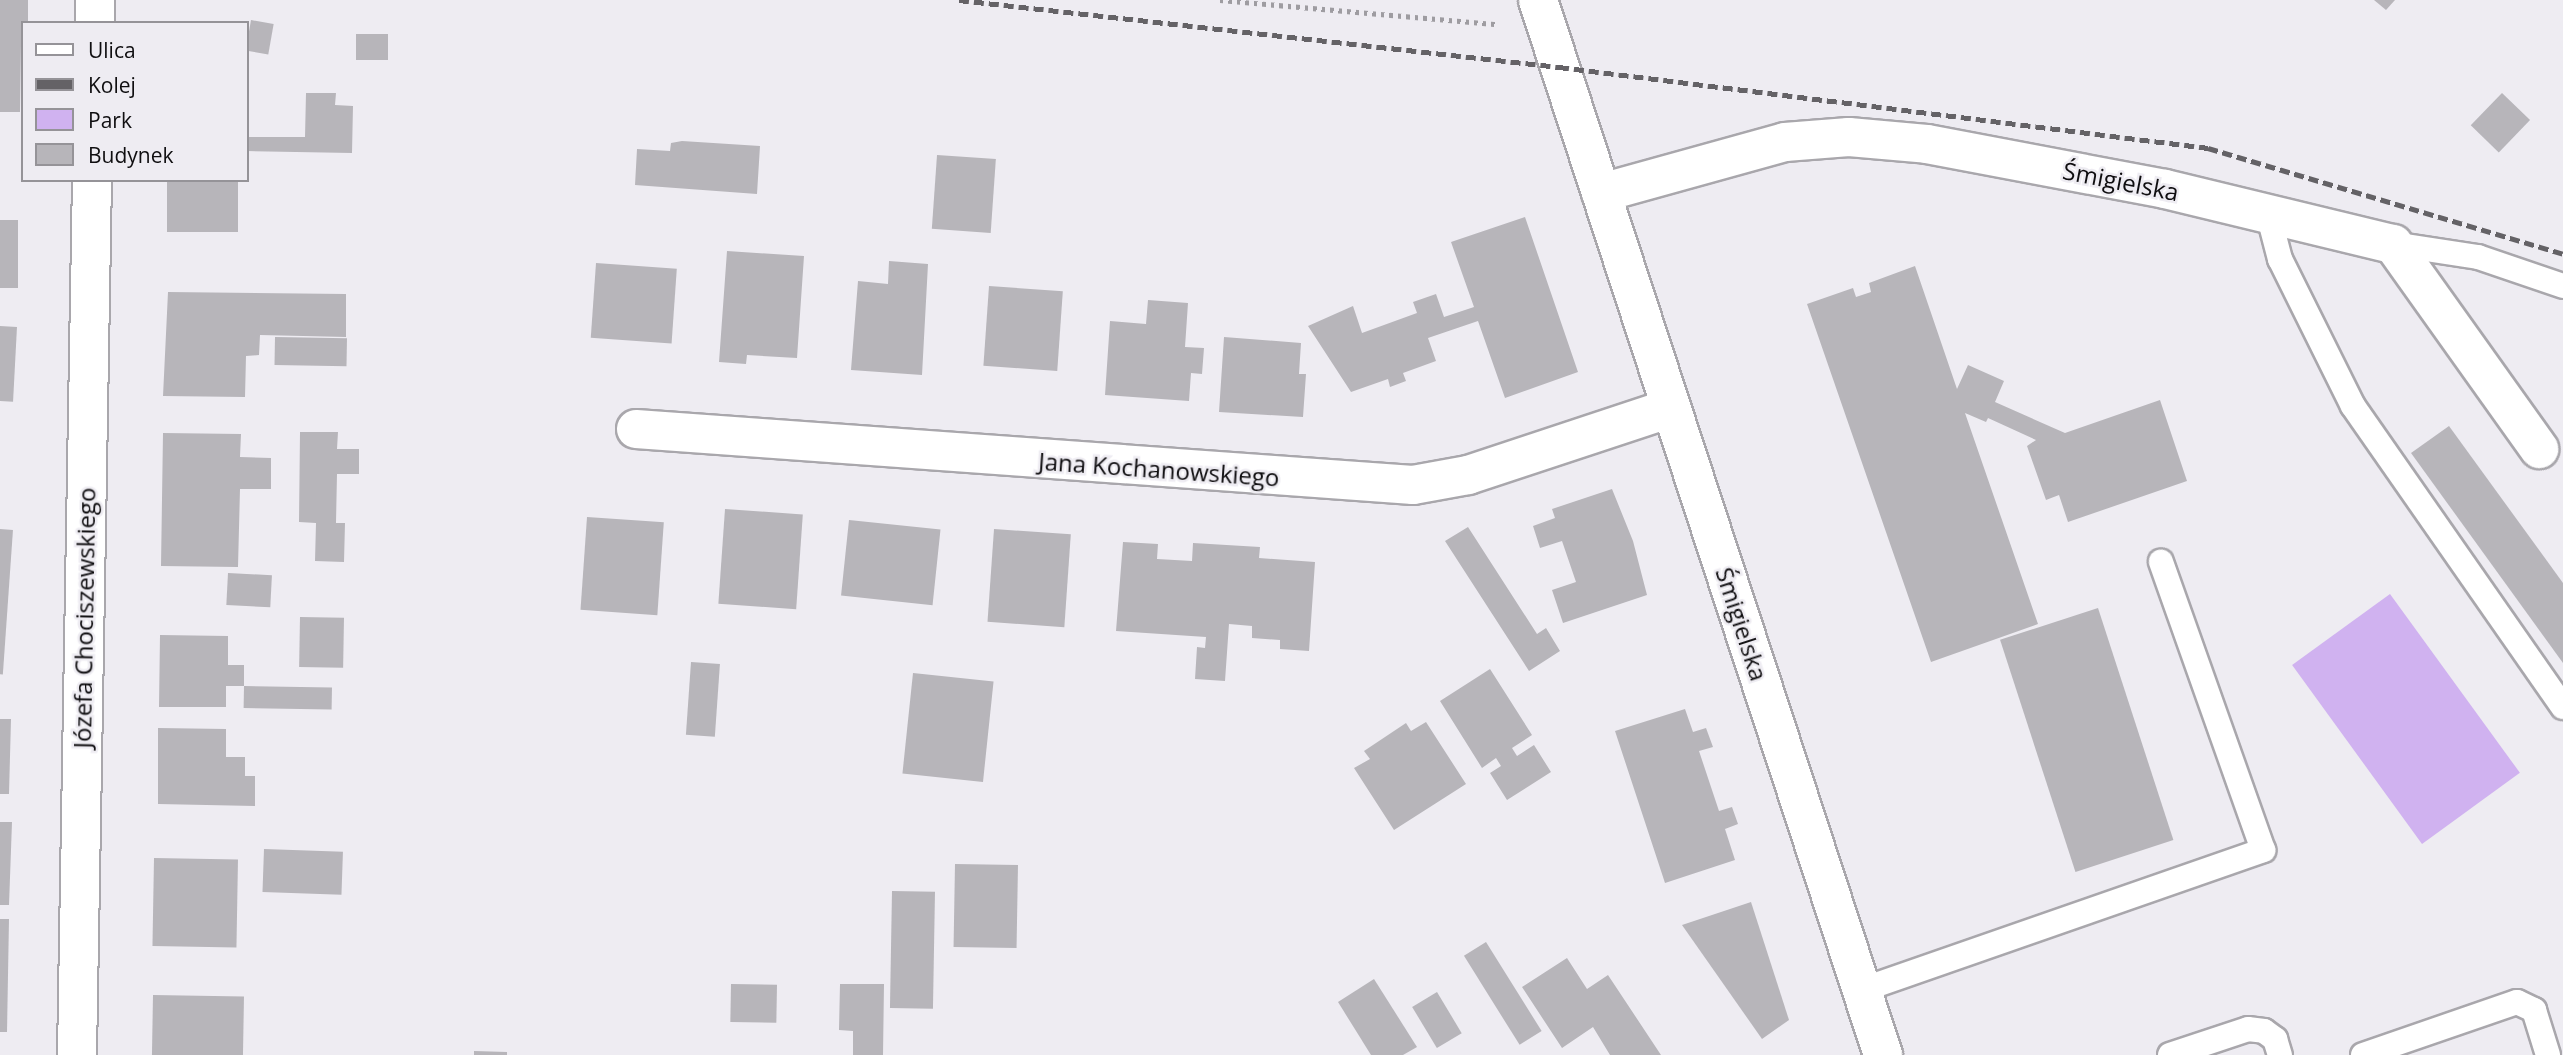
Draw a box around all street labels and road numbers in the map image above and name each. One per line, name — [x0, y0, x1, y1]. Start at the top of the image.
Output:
street label: Śmigielska — [2061, 156, 2181, 206]
street label: Jana Kochanowskiego — [1038, 446, 1280, 492]
street label: Józefa Chociszewskiego — [67, 487, 101, 749]
street label: Śmigielska — [1710, 564, 1774, 684]

